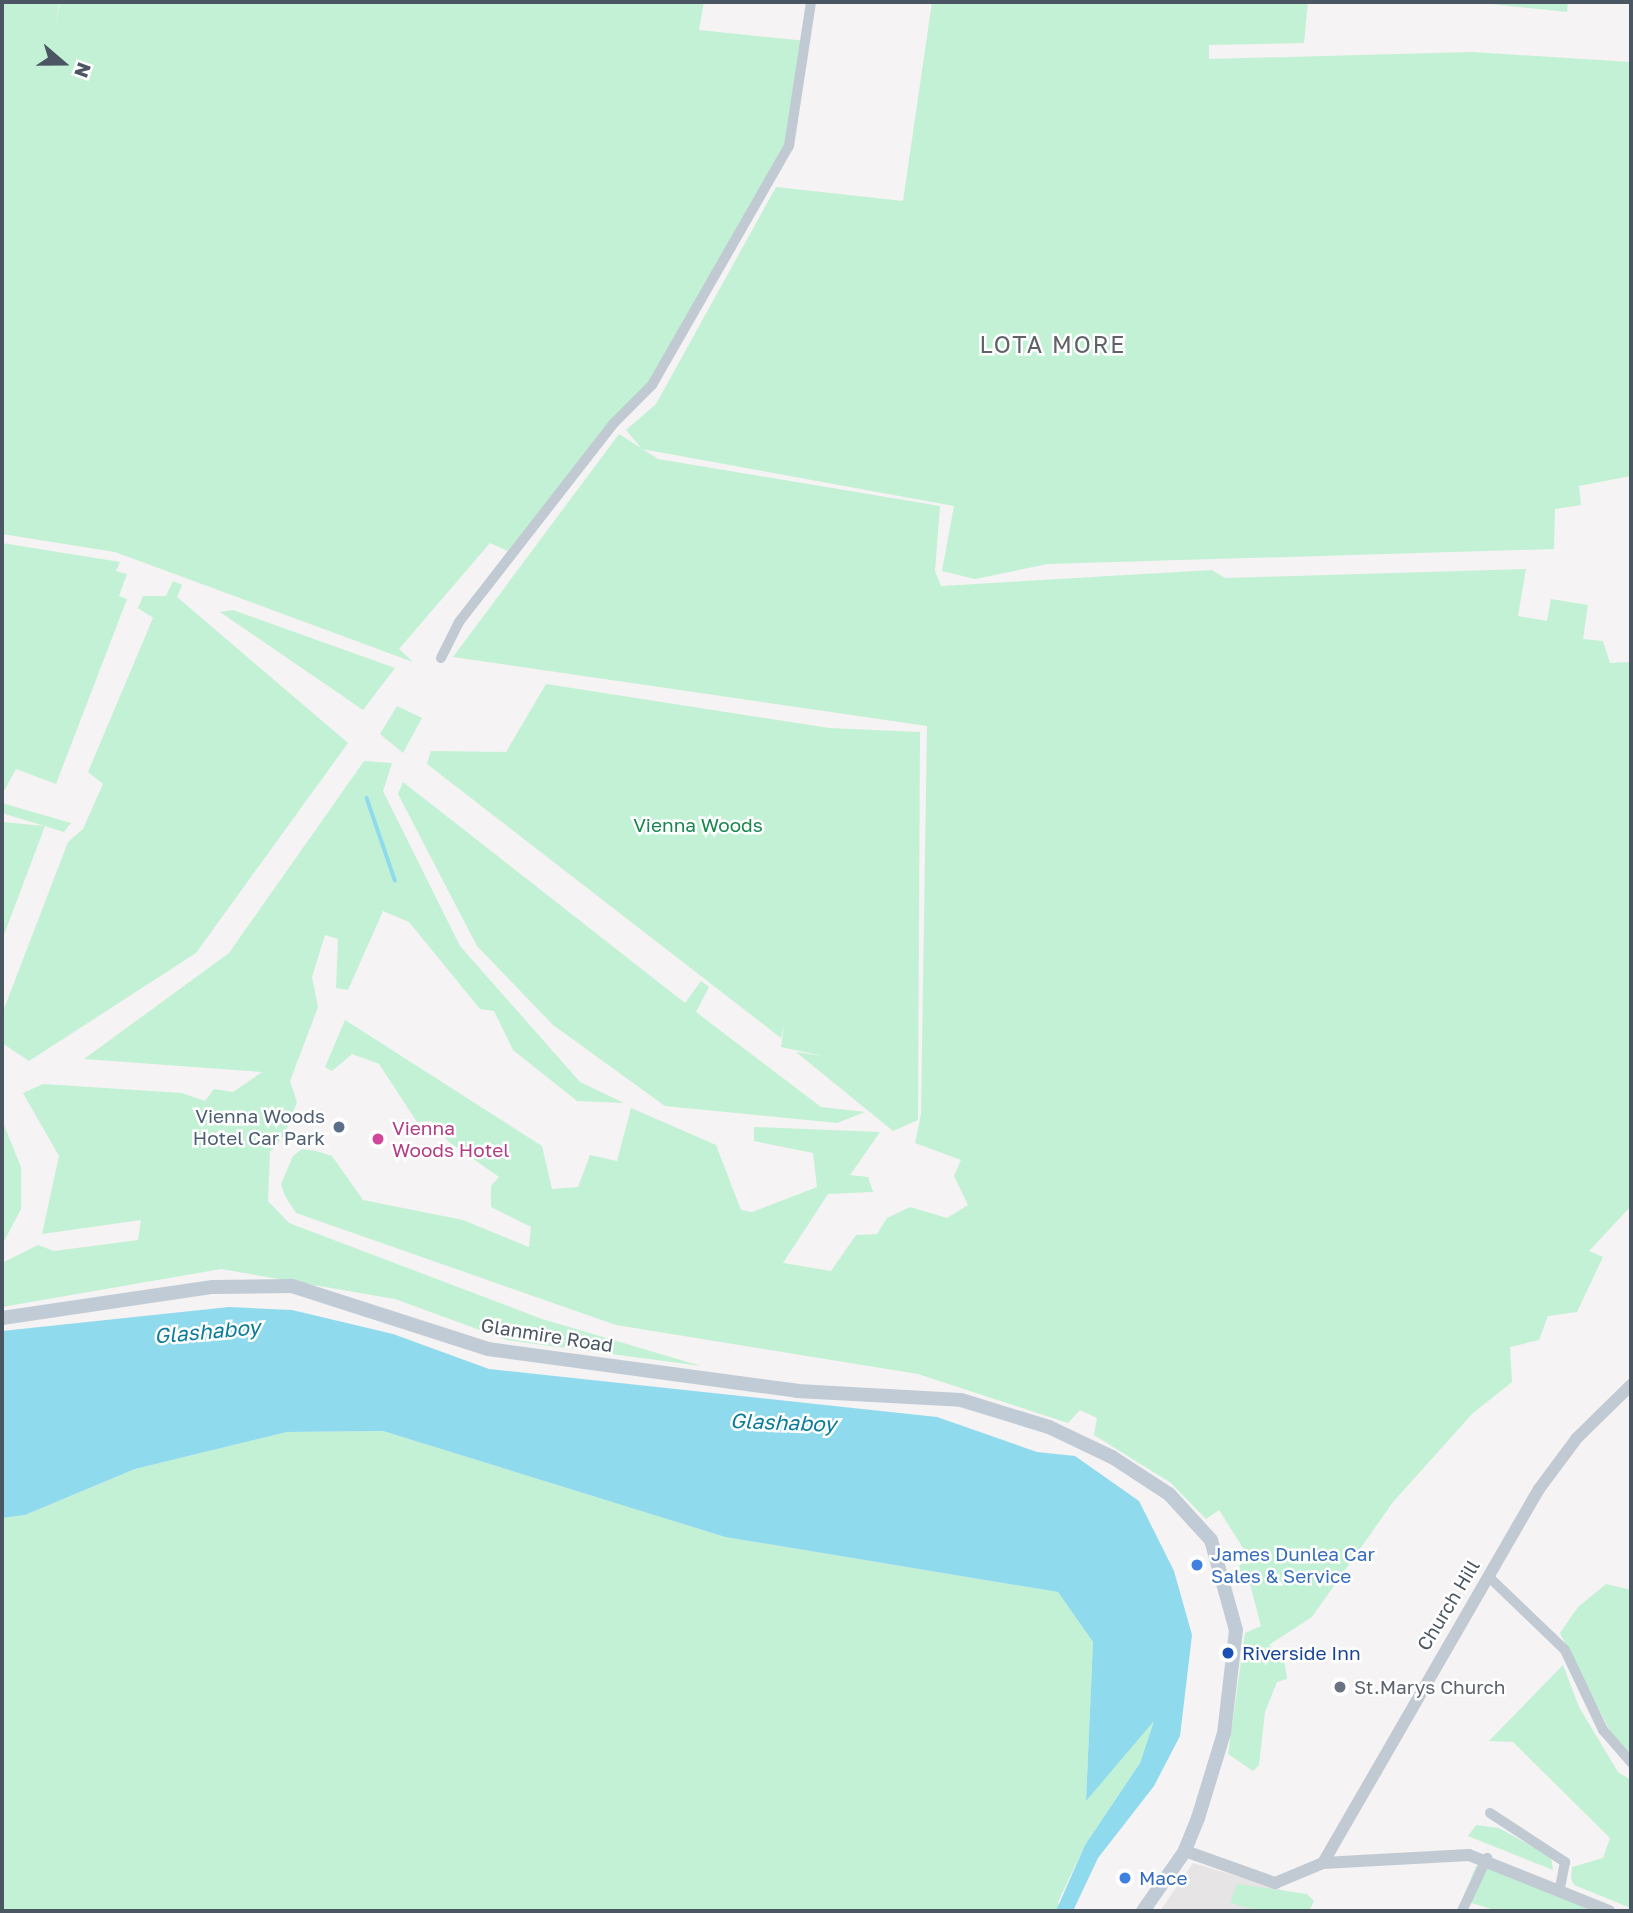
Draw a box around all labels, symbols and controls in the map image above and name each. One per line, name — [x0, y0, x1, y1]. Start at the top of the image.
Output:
north arrow — [28, 28, 98, 98]
text: N — [70, 60, 96, 81]
district label: LOTA MORE — [981, 330, 1125, 358]
park label: Vienna Woods — [633, 814, 763, 836]
place label: Vienna Woods Hotel Car Park — [193, 1105, 325, 1149]
place label: Vienna Woods Hotel — [392, 1117, 509, 1161]
marker: Vienna Woods Hotel Car Park — [331, 1119, 347, 1135]
marker: Vienna Woods Hotel — [370, 1131, 386, 1147]
street label: Glanmire Road — [479, 1313, 615, 1357]
water label: Glashaboy — [153, 1314, 261, 1348]
water label: Glashaboy — [730, 1408, 836, 1436]
place label: James Dunlea Car Sales & Service — [1211, 1543, 1375, 1587]
street label: Church Hill — [1412, 1555, 1484, 1655]
marker: James Dunlea Car Sales & Service — [1189, 1557, 1205, 1573]
place label: Riverside Inn — [1242, 1642, 1361, 1664]
marker: Riverside Inn — [1220, 1645, 1236, 1661]
place label: St.Marys Church — [1354, 1676, 1506, 1698]
marker: St.Marys Church — [1332, 1679, 1348, 1695]
place label: Mace — [1139, 1867, 1187, 1889]
marker: Mace — [1117, 1870, 1133, 1886]

